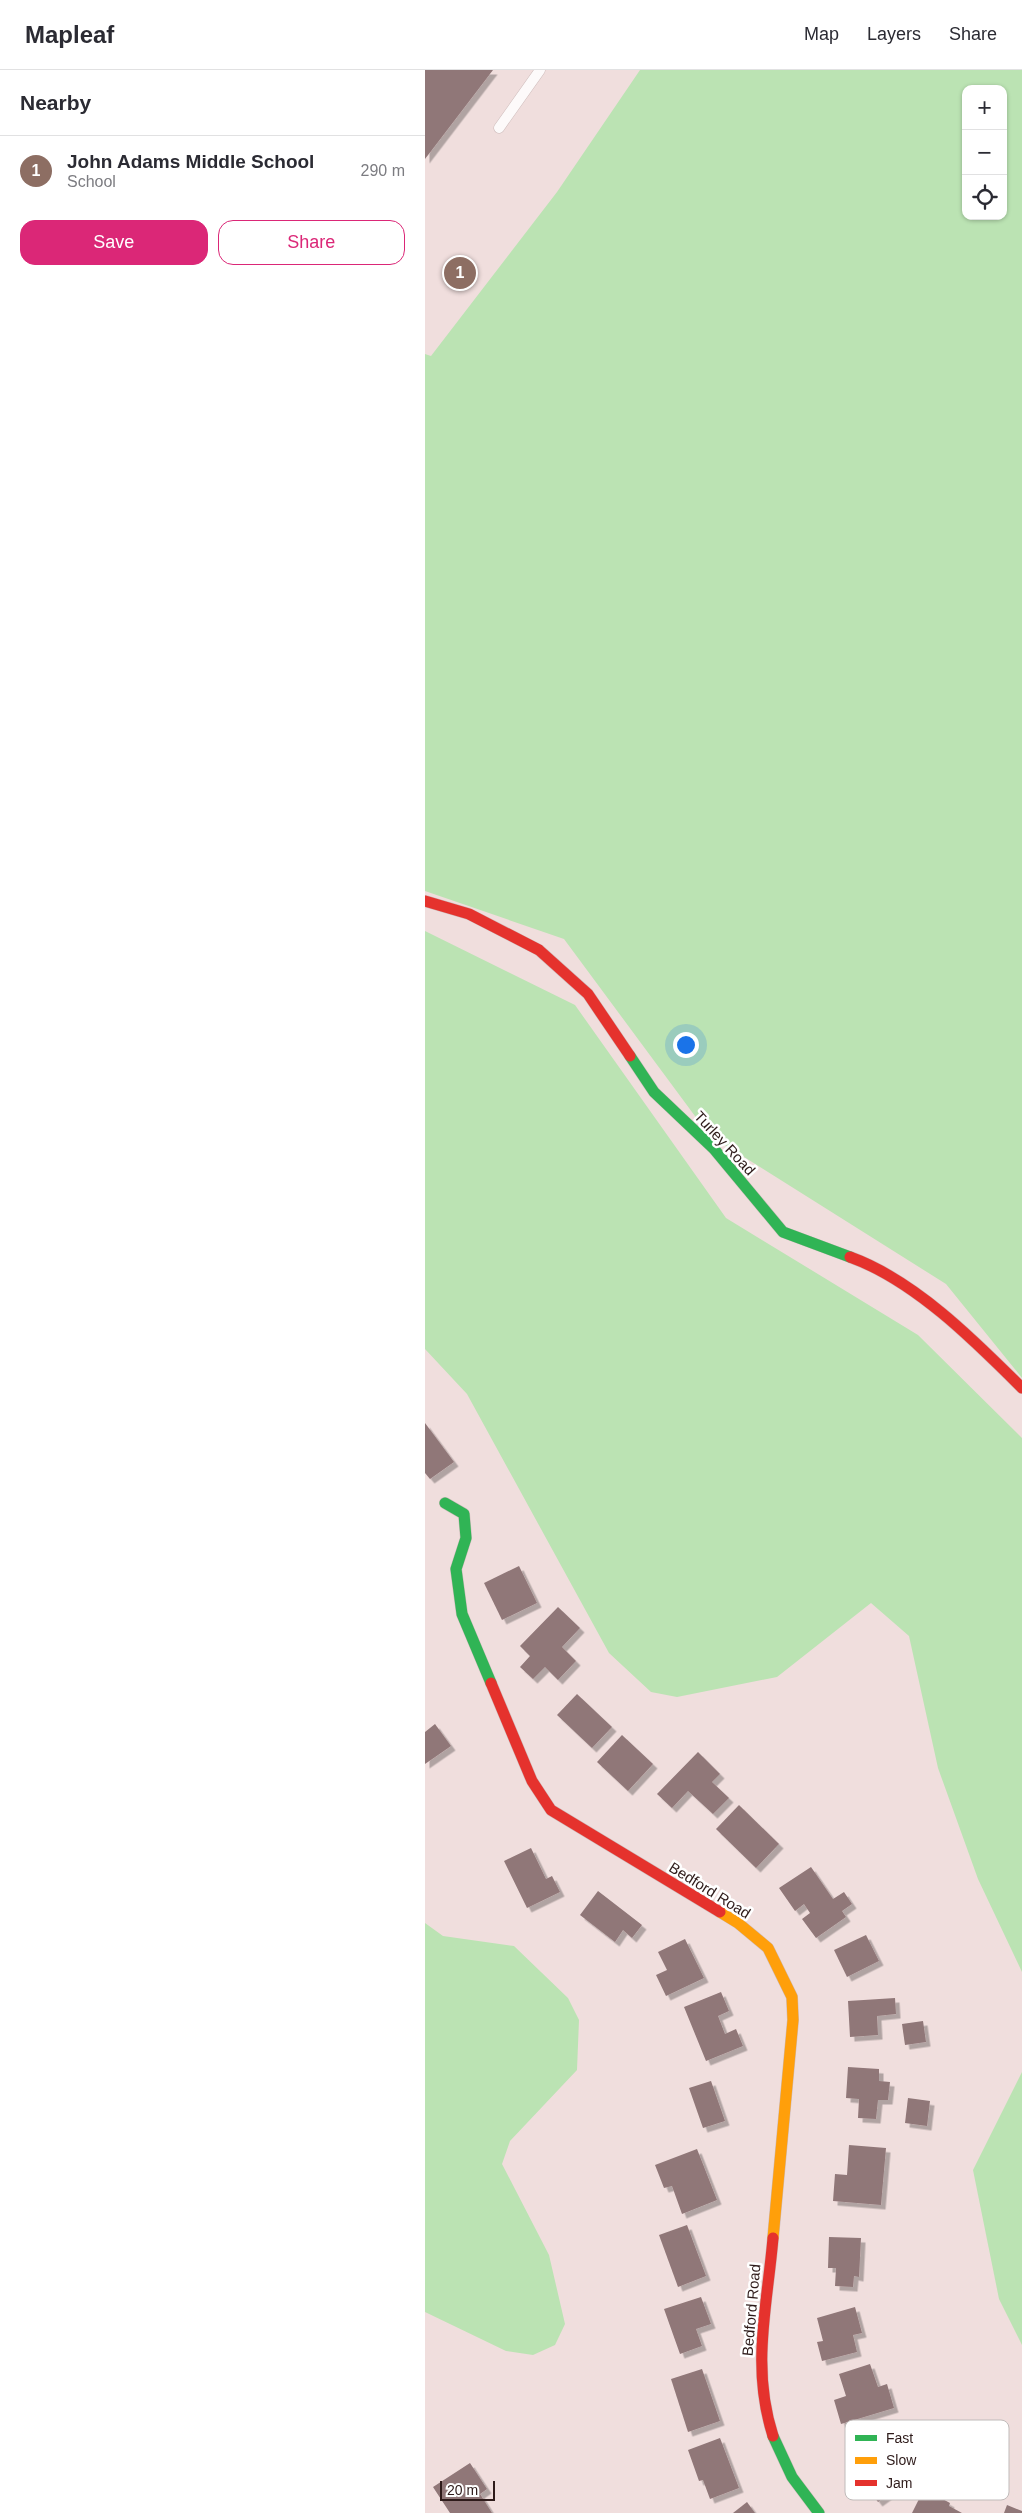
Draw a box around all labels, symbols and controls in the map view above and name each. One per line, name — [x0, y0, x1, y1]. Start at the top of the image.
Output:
text: Mapleaf — [25, 21, 114, 48]
text: Map — [804, 24, 839, 44]
text: Layers — [867, 24, 921, 44]
text: Share — [949, 24, 997, 44]
map controls — [962, 85, 1007, 220]
button: + — [962, 85, 1007, 130]
text: Nearby — [20, 91, 91, 114]
button: − — [962, 130, 1007, 175]
text: John Adams Middle School — [67, 151, 314, 172]
text: 1 — [32, 162, 40, 179]
text: 290 m — [361, 162, 405, 179]
text: School — [67, 173, 116, 190]
button: locate — [962, 175, 1007, 220]
button: Save — [20, 220, 208, 265]
button: Share — [218, 220, 405, 265]
pin: 1 — [444, 254, 476, 292]
your location — [673, 1032, 699, 1058]
street label: Turley Road — [691, 1108, 759, 1178]
street label: Bedford Road — [666, 1858, 754, 1922]
street label: Bedford Road — [738, 2263, 764, 2357]
legend — [845, 2420, 1009, 2500]
text: Fast — [886, 2430, 913, 2446]
text: Slow — [886, 2452, 917, 2468]
text: Jam — [886, 2475, 912, 2491]
scale bar — [440, 2478, 495, 2501]
text: 20 m — [447, 2482, 478, 2498]

